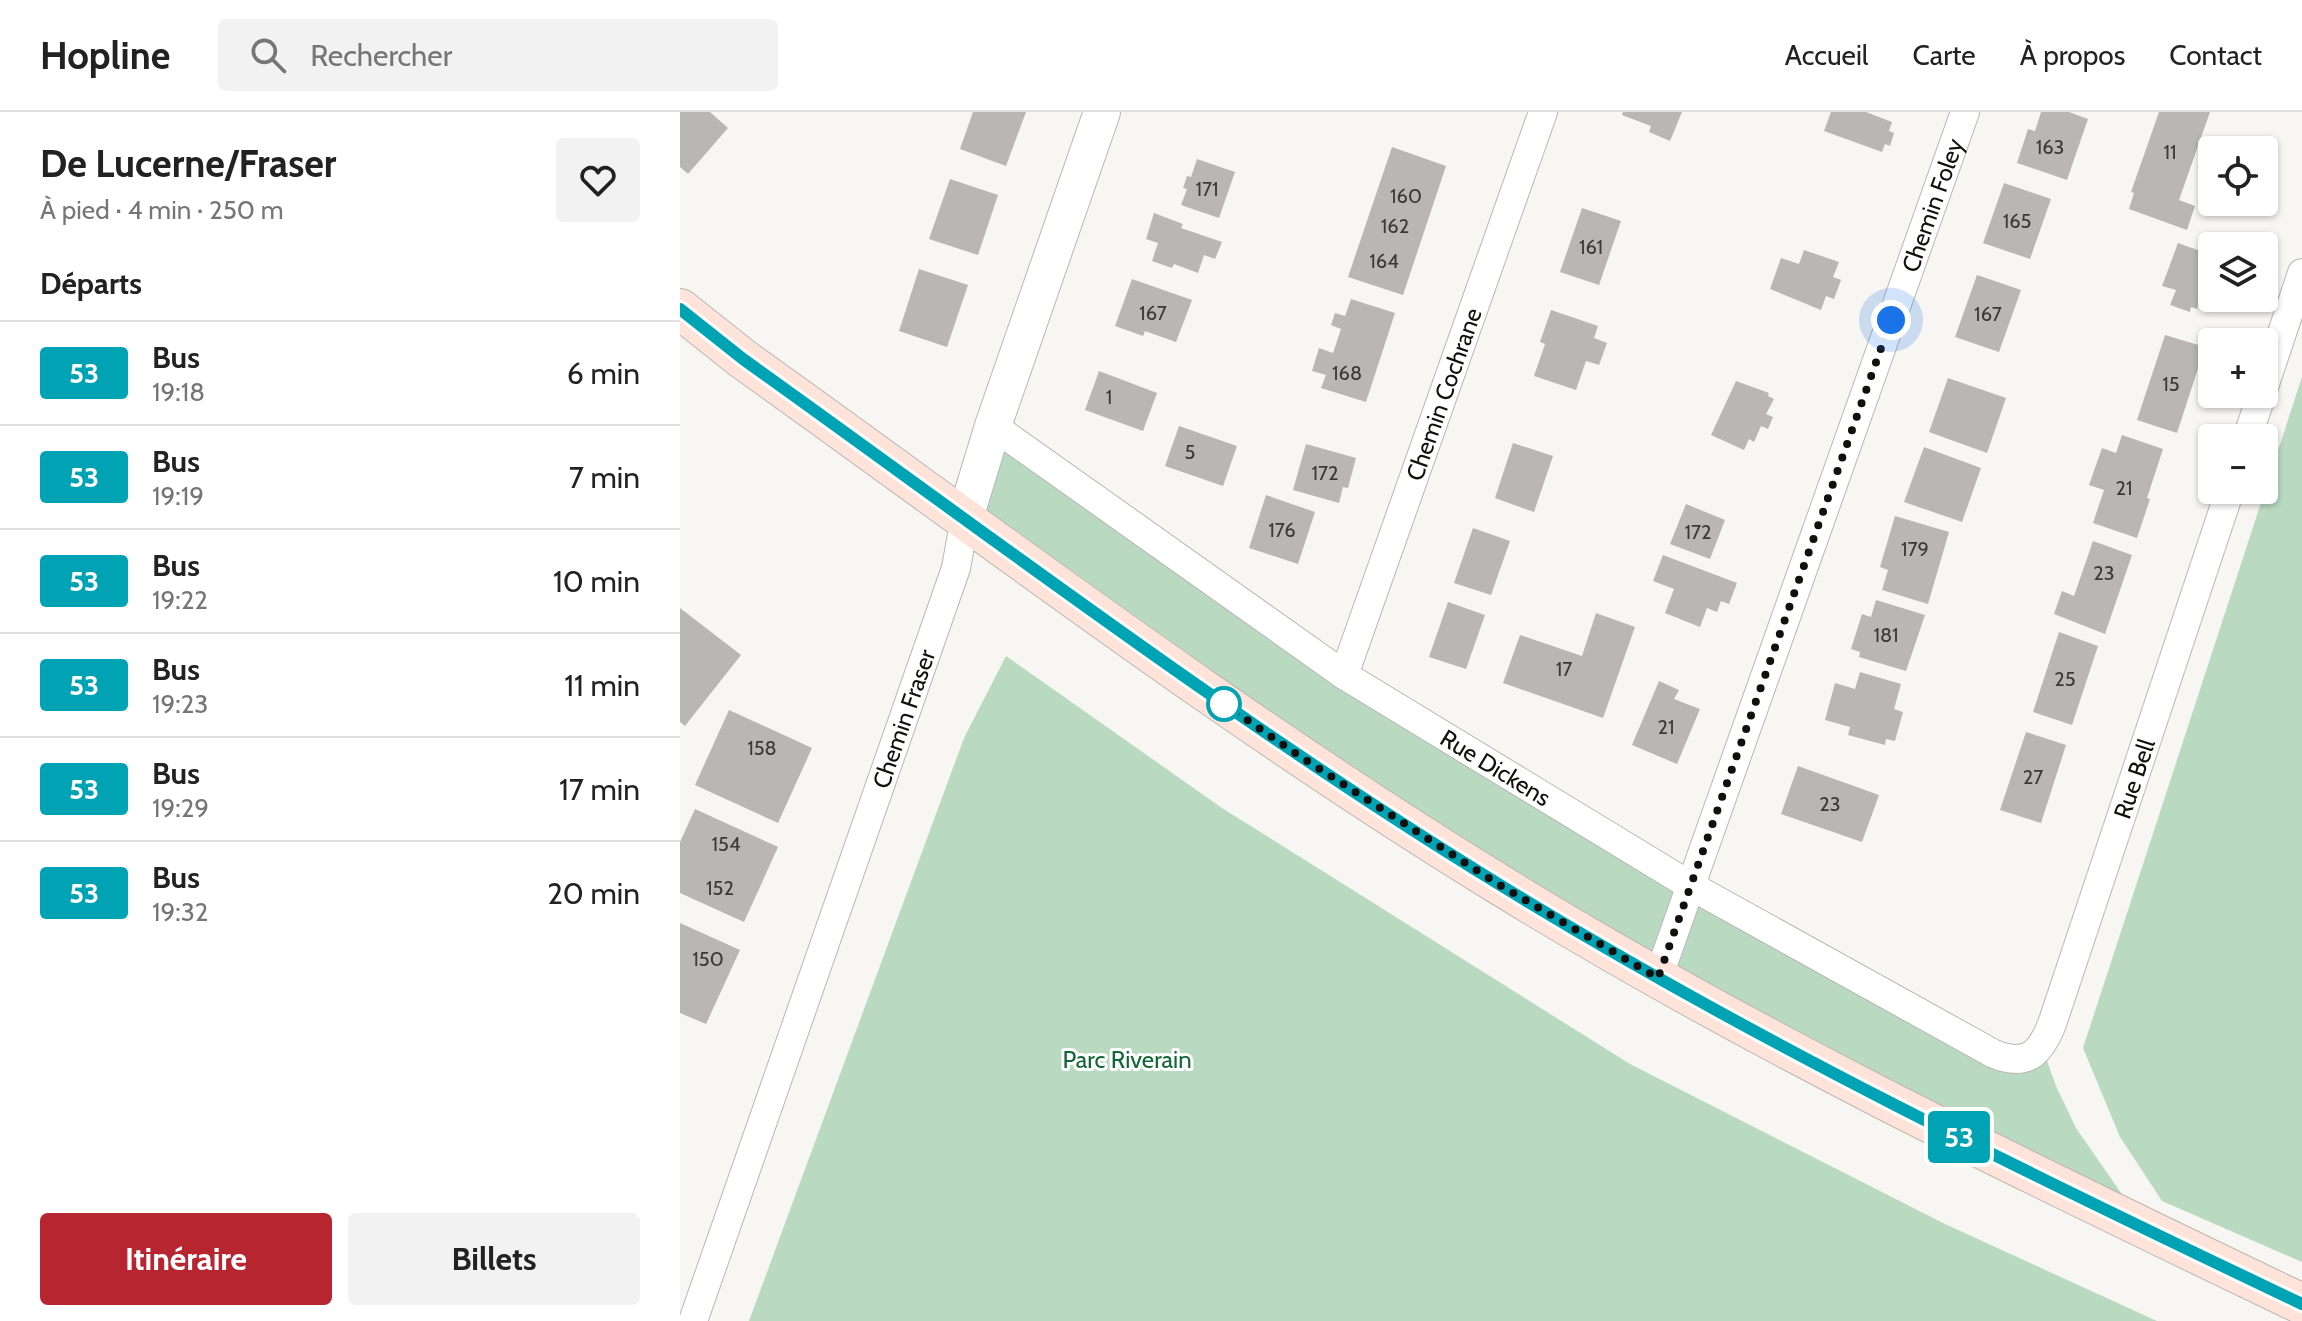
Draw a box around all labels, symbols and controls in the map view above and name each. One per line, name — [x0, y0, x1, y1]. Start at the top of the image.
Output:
search box — [218, 19, 778, 91]
text: Hopline — [40, 32, 170, 79]
icon: search — [246, 33, 290, 77]
text: Rechercher — [310, 37, 452, 74]
text: Accueil — [1785, 38, 1868, 72]
text: Carte — [1912, 38, 1976, 72]
text: À propos — [2020, 38, 2125, 72]
text: Contact — [2169, 38, 2262, 72]
street label: Chemin Foley — [1895, 134, 1969, 276]
house number: 163 — [2036, 135, 2064, 159]
map controls — [2198, 136, 2278, 504]
button: locate — [2198, 136, 2278, 216]
button: heart — [556, 138, 640, 222]
text: De Lucerne/Fraser — [40, 140, 336, 187]
house number: 11 — [2163, 140, 2177, 164]
house number: 171 — [1195, 177, 1219, 201]
house number: 160 — [1390, 184, 1422, 208]
text: À pied · 4 min · 250 m — [40, 194, 284, 226]
house number: 165 — [2003, 209, 2031, 233]
house number: 162 — [1381, 214, 1409, 238]
button: layers — [2198, 232, 2278, 312]
house number: 161 — [1579, 235, 1603, 259]
house number: 164 — [1369, 249, 1399, 273]
text: Départs — [40, 265, 142, 302]
your location — [1871, 300, 1911, 340]
house number: 167 — [1139, 301, 1167, 325]
house number: 167 — [1974, 302, 2002, 326]
street label: Chemin Cochrane — [1399, 304, 1487, 484]
button: + — [2198, 328, 2278, 408]
text: Bus — [152, 339, 200, 376]
text: 6 min — [567, 355, 640, 392]
text: 53 — [69, 356, 99, 390]
house number: 168 — [1332, 361, 1362, 385]
house number: 15 — [2162, 372, 2180, 396]
text: 19:18 — [152, 376, 205, 408]
house number: 1 — [1106, 385, 1112, 409]
button: − — [2198, 424, 2278, 504]
house number: 5 — [1185, 440, 1195, 464]
text: Bus — [152, 443, 200, 480]
text: 7 min — [569, 459, 640, 496]
text: 53 — [69, 460, 99, 494]
house number: 172 — [1311, 461, 1339, 485]
house number: 21 — [2116, 476, 2133, 500]
text: 19:19 — [152, 480, 204, 512]
house number: 176 — [1268, 518, 1296, 542]
house number: 172 — [1684, 520, 1712, 544]
house number: 179 — [1901, 537, 1929, 561]
text: Bus — [152, 547, 200, 584]
house number: 23 — [2093, 561, 2115, 585]
text: 10 min — [553, 563, 640, 600]
text: 53 — [69, 564, 99, 598]
text: 19:22 — [152, 584, 208, 616]
house number: 181 — [1873, 623, 1899, 647]
street label: Chemin Fraser — [866, 645, 941, 792]
text: Bus — [152, 651, 200, 688]
house number: 17 — [1556, 657, 1572, 681]
text: 11 min — [564, 667, 640, 704]
house number: 25 — [2054, 667, 2076, 691]
text: 53 — [69, 668, 99, 702]
unlabelled marker — [1207, 687, 1241, 721]
text: 19:23 — [152, 688, 208, 720]
house number: 21 — [1658, 715, 1675, 739]
street label: Rue Dickens — [1435, 723, 1556, 812]
street label: Rue Bell — [2107, 735, 2161, 822]
house number: 158 — [747, 736, 777, 760]
text: Bus — [152, 755, 200, 792]
house number: 27 — [2023, 765, 2043, 789]
text: 17 min — [559, 771, 640, 808]
text: 53 — [69, 772, 99, 806]
text: 19:29 — [152, 792, 209, 824]
house number: 23 — [1819, 792, 1841, 816]
house number: 154 — [712, 832, 741, 856]
text: Bus — [152, 859, 200, 896]
text: 20 min — [547, 875, 640, 912]
text: 53 — [69, 876, 99, 910]
house number: 152 — [706, 876, 734, 900]
text: 19:32 — [152, 896, 208, 928]
house number: 150 — [692, 947, 724, 971]
park label: Parc Riverain — [1062, 1045, 1192, 1074]
line badge: 53 — [1923, 1111, 1995, 1163]
text: 53 — [1944, 1120, 1974, 1154]
button: Itinéraire — [40, 1213, 332, 1305]
button: Billets — [348, 1213, 640, 1305]

